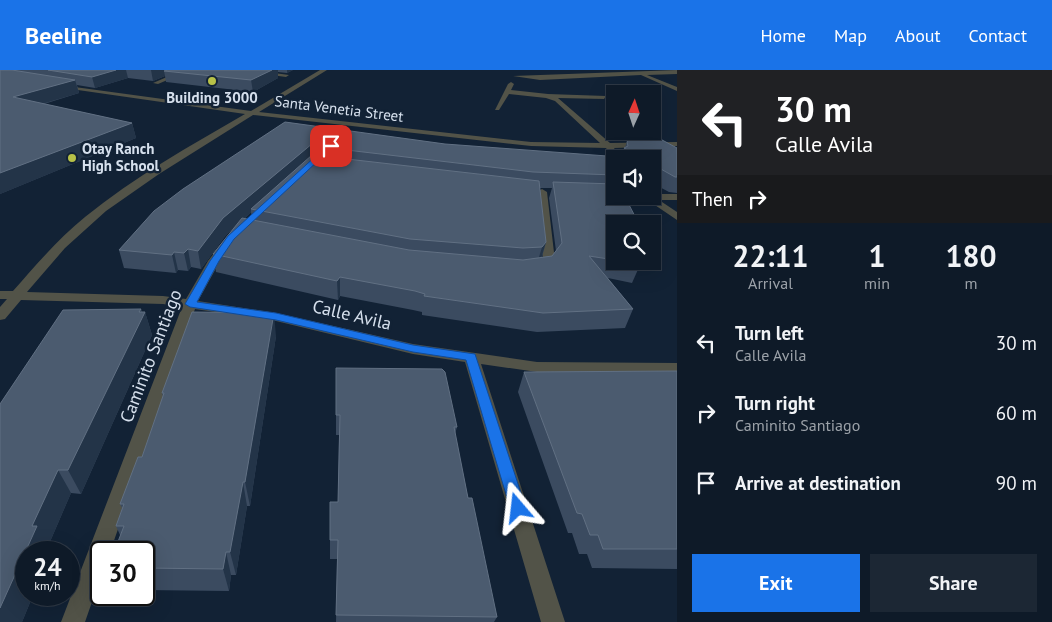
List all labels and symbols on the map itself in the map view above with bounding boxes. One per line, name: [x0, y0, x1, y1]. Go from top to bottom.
marker: Building 3000: [206, 75, 218, 87]
north arrow: [606, 85, 661, 140]
place label: Building 3000: [166, 88, 258, 107]
street label: Santa Venetia Street: [274, 91, 405, 126]
pin: [310, 125, 352, 167]
place label: Otay Ranch High School: [82, 139, 160, 175]
marker: Otay Ranch High School: [66, 152, 78, 164]
street label: Caminito Santiago: [115, 286, 187, 426]
street label: Calle Avila: [310, 294, 394, 335]
position arrow: [491, 481, 543, 533]
speed limit sign: 30: [90, 541, 155, 606]

